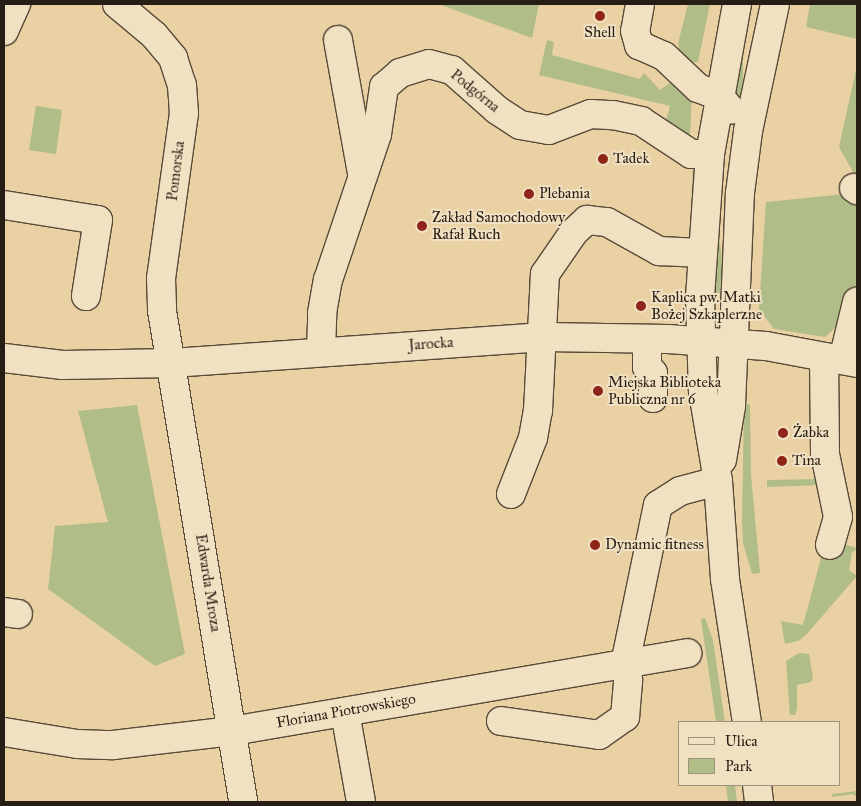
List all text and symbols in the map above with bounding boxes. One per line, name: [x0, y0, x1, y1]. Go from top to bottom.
marker: Shell: [594, 10, 606, 22]
place label: Shell: [584, 24, 616, 42]
street label: Podgórna: [447, 66, 503, 116]
street label: Pomorska: [163, 140, 189, 202]
place label: Tadek: [613, 150, 649, 168]
marker: Tadek: [597, 153, 609, 165]
place label: Plebania: [539, 185, 590, 203]
marker: Plebania: [523, 188, 535, 200]
place label: Zakład Samochodowy Rafał Ruch: [432, 208, 565, 243]
marker: Zakład Samochodowy Rafał Ruch: [416, 220, 428, 232]
place label: Kaplica pw. Matki Bożej Szkaplerzne: [651, 288, 762, 323]
marker: Kaplica pw. Matki Bożej Szkaplerzne: [635, 300, 647, 312]
street label: Jarocka: [408, 333, 454, 355]
place label: Miejska Biblioteka Publiczna nr 6: [608, 373, 721, 408]
marker: Miejska Biblioteka Publiczna nr 6: [592, 385, 604, 397]
place label: Żabka: [793, 424, 829, 442]
marker: Żabka: [777, 427, 789, 439]
place label: Tina: [792, 452, 821, 470]
marker: Tina: [776, 455, 788, 467]
street label: Edwarda Mroza: [191, 533, 225, 633]
place label: Dynamic fitness: [605, 536, 704, 554]
marker: Dynamic fitness: [589, 539, 601, 551]
street label: Floriana Piotrowskiego: [275, 690, 417, 732]
legend: [678, 721, 841, 786]
text: Ulica: [725, 732, 758, 750]
text: Park: [725, 757, 752, 775]

